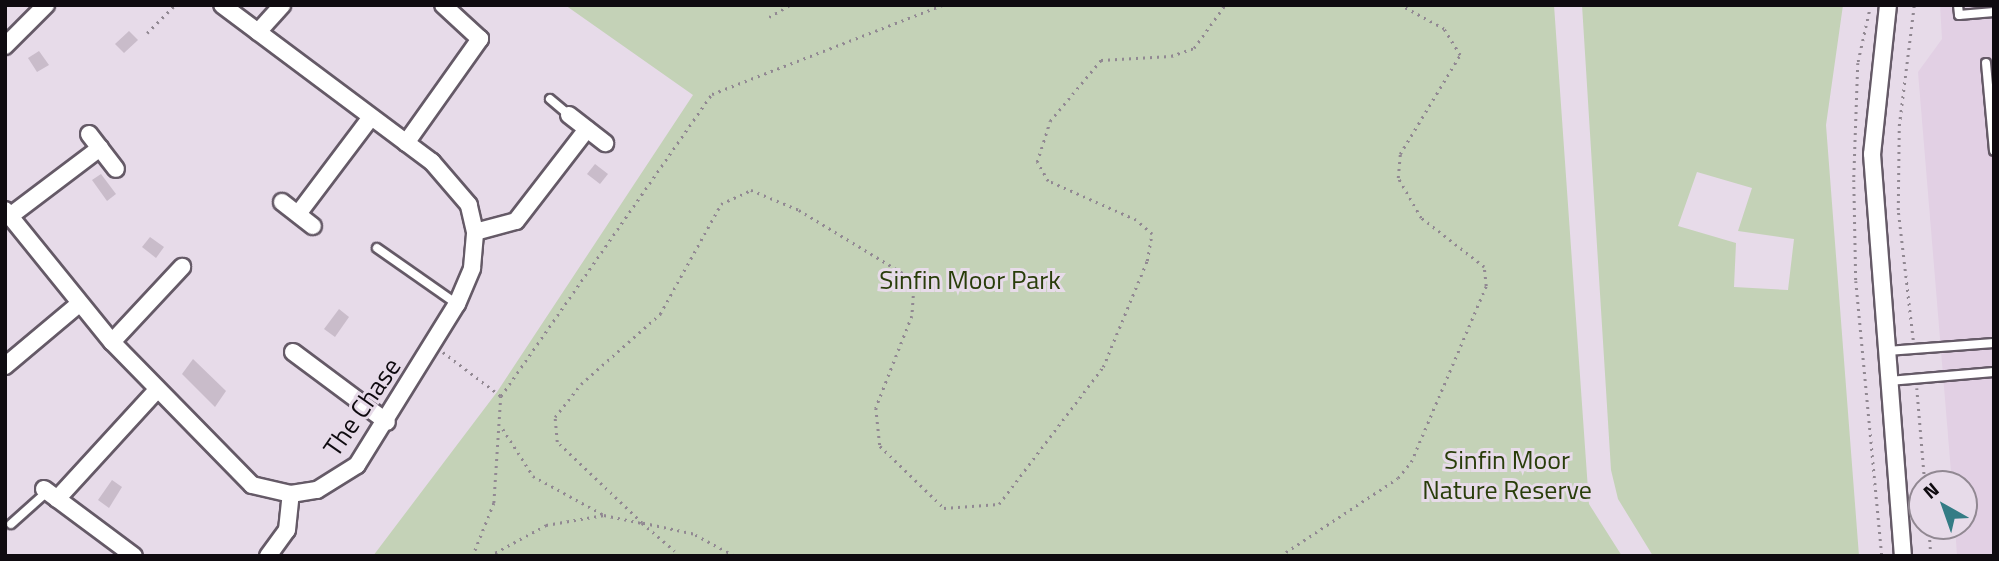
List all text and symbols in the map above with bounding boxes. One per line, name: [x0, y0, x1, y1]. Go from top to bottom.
park label: Sinfin Moor Park: [879, 264, 1061, 296]
street label: The Chase: [317, 352, 407, 462]
park label: Sinfin Moor Nature Reserve: [1422, 444, 1592, 505]
north arrow: [1908, 470, 1978, 540]
text: N: [1916, 475, 1945, 505]

